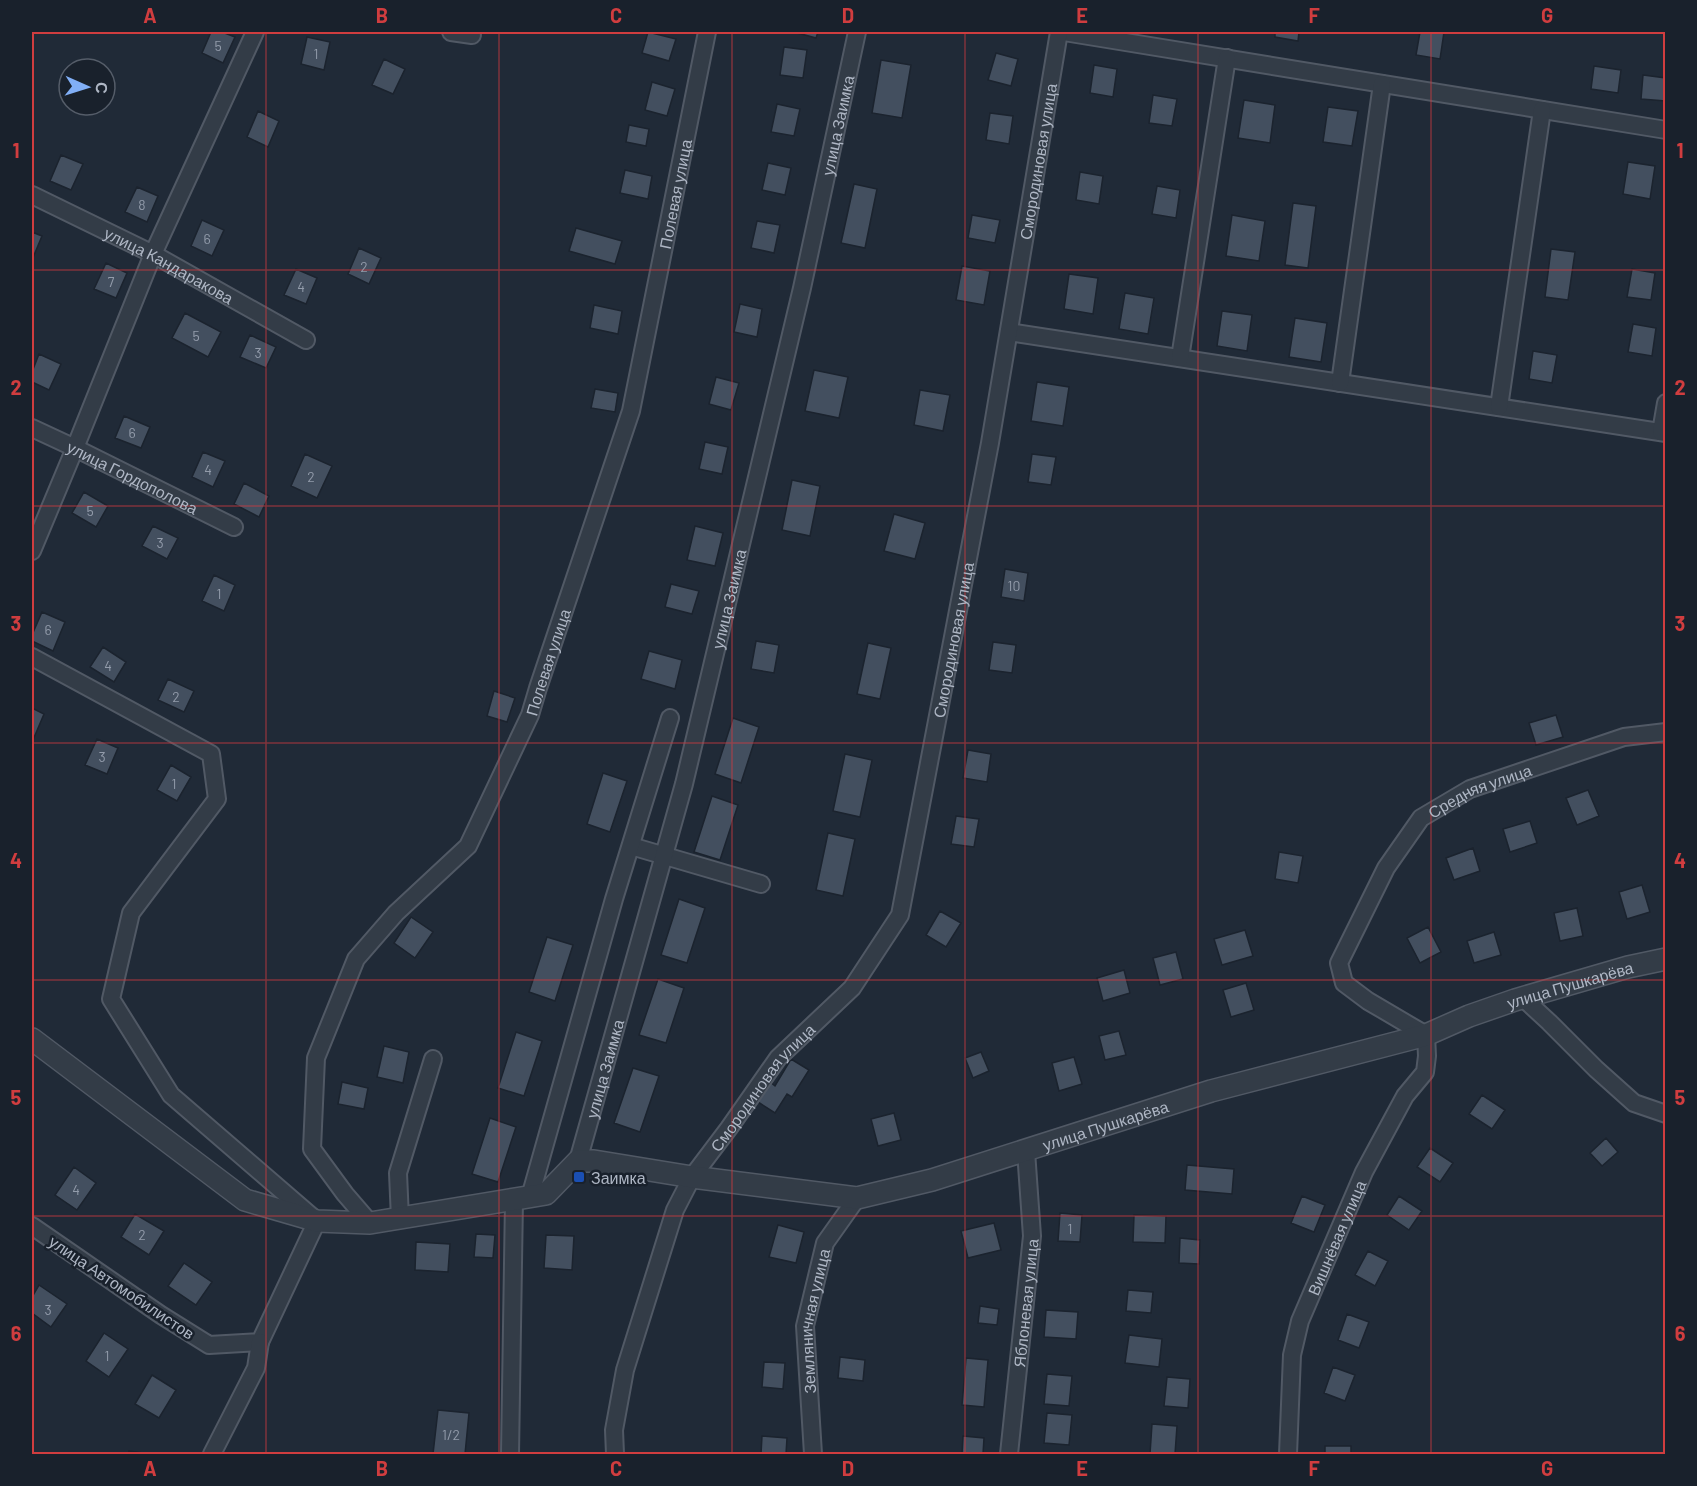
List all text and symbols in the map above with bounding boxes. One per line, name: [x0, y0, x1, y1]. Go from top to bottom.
text: A: [143, 3, 157, 27]
text: B: [376, 3, 388, 27]
text: C: [610, 3, 622, 27]
text: D: [842, 3, 854, 27]
text: E: [1076, 3, 1088, 27]
text: F: [1308, 3, 1320, 27]
text: G: [1541, 3, 1553, 27]
house number: 5: [214, 37, 222, 54]
house number: 1: [314, 45, 318, 62]
north arrow: [57, 57, 117, 117]
street label: улица Заимка: [817, 73, 857, 177]
text: С: [93, 82, 112, 95]
street label: Смородиновая улица: [1015, 82, 1060, 241]
street label: Полевая улица: [654, 137, 695, 250]
text: 1: [12, 138, 20, 162]
text: 1: [1676, 138, 1684, 162]
house number: 8: [138, 196, 146, 213]
street label: улица Кандаракова: [102, 222, 237, 307]
house number: 6: [203, 230, 211, 247]
house number: 2: [360, 258, 368, 275]
house number: 7: [108, 273, 115, 290]
house number: 4: [297, 278, 305, 295]
house number: 5: [192, 327, 200, 344]
house number: 3: [254, 344, 262, 361]
text: 2: [10, 375, 22, 399]
text: 2: [1674, 375, 1686, 399]
house number: 6: [128, 424, 136, 441]
street label: улица Гордополова: [65, 436, 201, 517]
house number: 4: [204, 461, 212, 478]
house number: 2: [307, 468, 315, 485]
house number: 5: [86, 502, 94, 519]
house number: 3: [156, 534, 164, 551]
street label: улица Заимка: [707, 547, 749, 651]
street label: Смородиновая улица: [928, 560, 977, 719]
house number: 10: [1008, 577, 1020, 594]
house number: 1: [217, 585, 221, 602]
street label: Полевая улица: [521, 606, 574, 718]
text: 3: [11, 611, 21, 635]
text: 3: [1675, 611, 1685, 635]
house number: 6: [44, 621, 52, 638]
house number: 4: [104, 657, 112, 674]
house number: 2: [172, 688, 180, 705]
house number: 3: [98, 748, 106, 765]
street label: Средняя улица: [1424, 759, 1534, 821]
house number: 1: [172, 775, 176, 792]
text: 4: [10, 848, 22, 872]
text: 4: [1674, 848, 1686, 872]
street label: улица Пушкарёва: [1504, 957, 1635, 1012]
street label: улица Заимка: [581, 1017, 627, 1120]
street label: Смородиновая улица: [706, 1019, 818, 1155]
text: 5: [11, 1085, 22, 1109]
text: 5: [1675, 1085, 1686, 1109]
street label: улица Пушкарёва: [1040, 1096, 1171, 1154]
place label: Заимка: [591, 1168, 646, 1187]
marker: Заимка: [572, 1170, 586, 1184]
street label: Вишнёвая улица: [1303, 1177, 1369, 1298]
house number: 4: [72, 1181, 80, 1198]
house number: 1: [1068, 1220, 1072, 1237]
house number: 2: [138, 1226, 146, 1243]
street label: улица Автомобилистов: [46, 1231, 198, 1343]
street label: Яблоневая улица: [1009, 1237, 1041, 1368]
street label: Земляничная улица: [795, 1246, 833, 1394]
house number: 3: [44, 1301, 52, 1318]
text: 6: [11, 1321, 22, 1345]
text: 6: [1675, 1321, 1686, 1345]
house number: 1: [105, 1347, 109, 1364]
house number: 1/2: [442, 1426, 460, 1443]
text: A: [143, 1456, 157, 1480]
text: B: [376, 1456, 388, 1480]
text: C: [610, 1456, 622, 1480]
text: D: [842, 1456, 854, 1480]
text: E: [1076, 1456, 1088, 1480]
text: F: [1308, 1456, 1320, 1480]
text: G: [1541, 1456, 1553, 1480]

